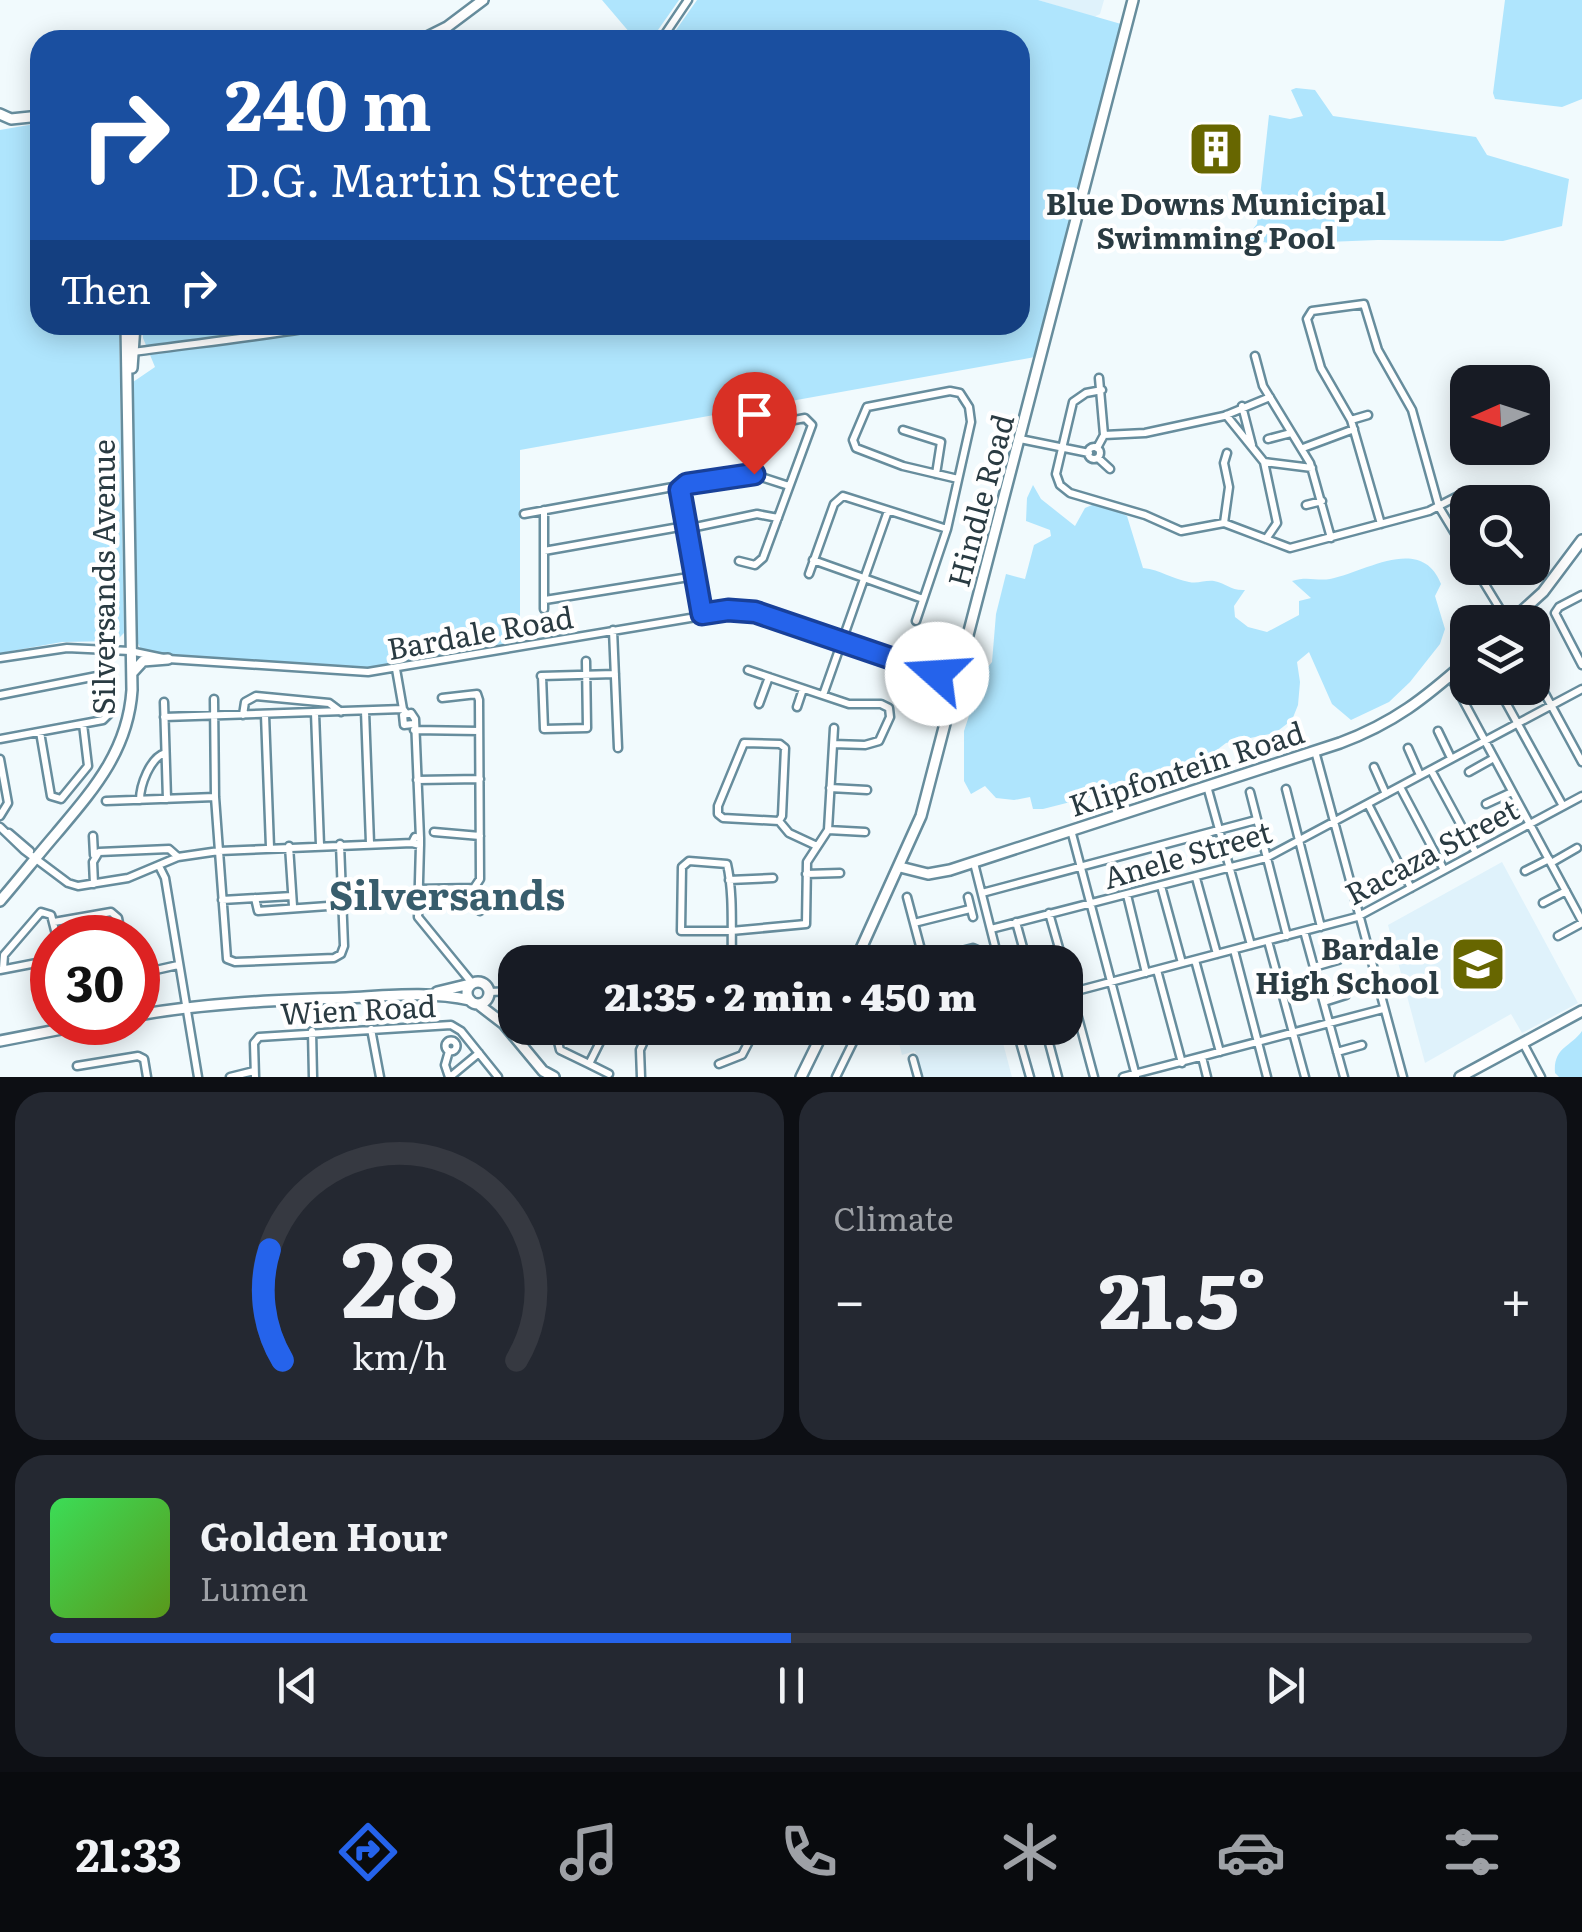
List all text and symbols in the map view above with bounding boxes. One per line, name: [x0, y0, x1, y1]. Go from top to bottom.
text: 240 m: [225, 49, 432, 153]
icon: right: [60, 70, 190, 200]
building icon: Blue Downs Municipal Swimming Pool: [1186, 119, 1246, 179]
text: D.G. Martin Street: [225, 144, 620, 211]
place label: Blue Downs Municipal Swimming Pool: [1046, 180, 1386, 258]
text: Then: [60, 259, 151, 316]
icon: right: [171, 260, 226, 315]
north arrow: [1450, 365, 1550, 465]
map controls: [1450, 365, 1550, 705]
pin: [712, 372, 797, 475]
icon: arrive: [727, 387, 782, 442]
street label: Hindle Road: [935, 409, 1023, 591]
street label: Silversands Avenue: [80, 439, 124, 715]
button: search: [1450, 485, 1550, 585]
street label: Bardale Road: [384, 593, 576, 669]
button: layers: [1450, 605, 1550, 705]
position arrow: [885, 622, 989, 726]
street label: Klipfontein Road: [1063, 708, 1309, 826]
street label: Racaza Street: [1336, 786, 1526, 914]
street label: Anele Street: [1098, 808, 1276, 898]
district label: Silversands: [329, 863, 565, 922]
speed limit sign: 30: [30, 915, 160, 1045]
place label: Bardale High School: [1255, 925, 1439, 1003]
school or university icon: Bardale High School: [1448, 934, 1508, 994]
text: 21:35 · 2 min · 450 m: [605, 966, 976, 1023]
street label: Wien Road: [279, 982, 437, 1034]
text: Climate: [834, 1193, 954, 1241]
text: 28: [341, 1196, 458, 1350]
text: 21.5°: [1099, 1241, 1266, 1352]
text: −: [834, 1256, 866, 1338]
text: +: [1500, 1256, 1532, 1338]
text: km/h: [352, 1328, 447, 1381]
text: Golden Hour: [200, 1506, 448, 1563]
text: Lumen: [200, 1563, 308, 1611]
icon: previous: [270, 1658, 325, 1713]
icon: pause: [764, 1658, 819, 1713]
icon: next: [1258, 1658, 1313, 1713]
icon: directions: [333, 1817, 403, 1887]
icon: music: [554, 1817, 624, 1887]
icon: phone: [774, 1817, 844, 1887]
icon: climate: [995, 1817, 1065, 1887]
icon: car: [1216, 1817, 1286, 1887]
icon: filters: [1437, 1817, 1507, 1887]
text: 21:33: [75, 1819, 182, 1886]

